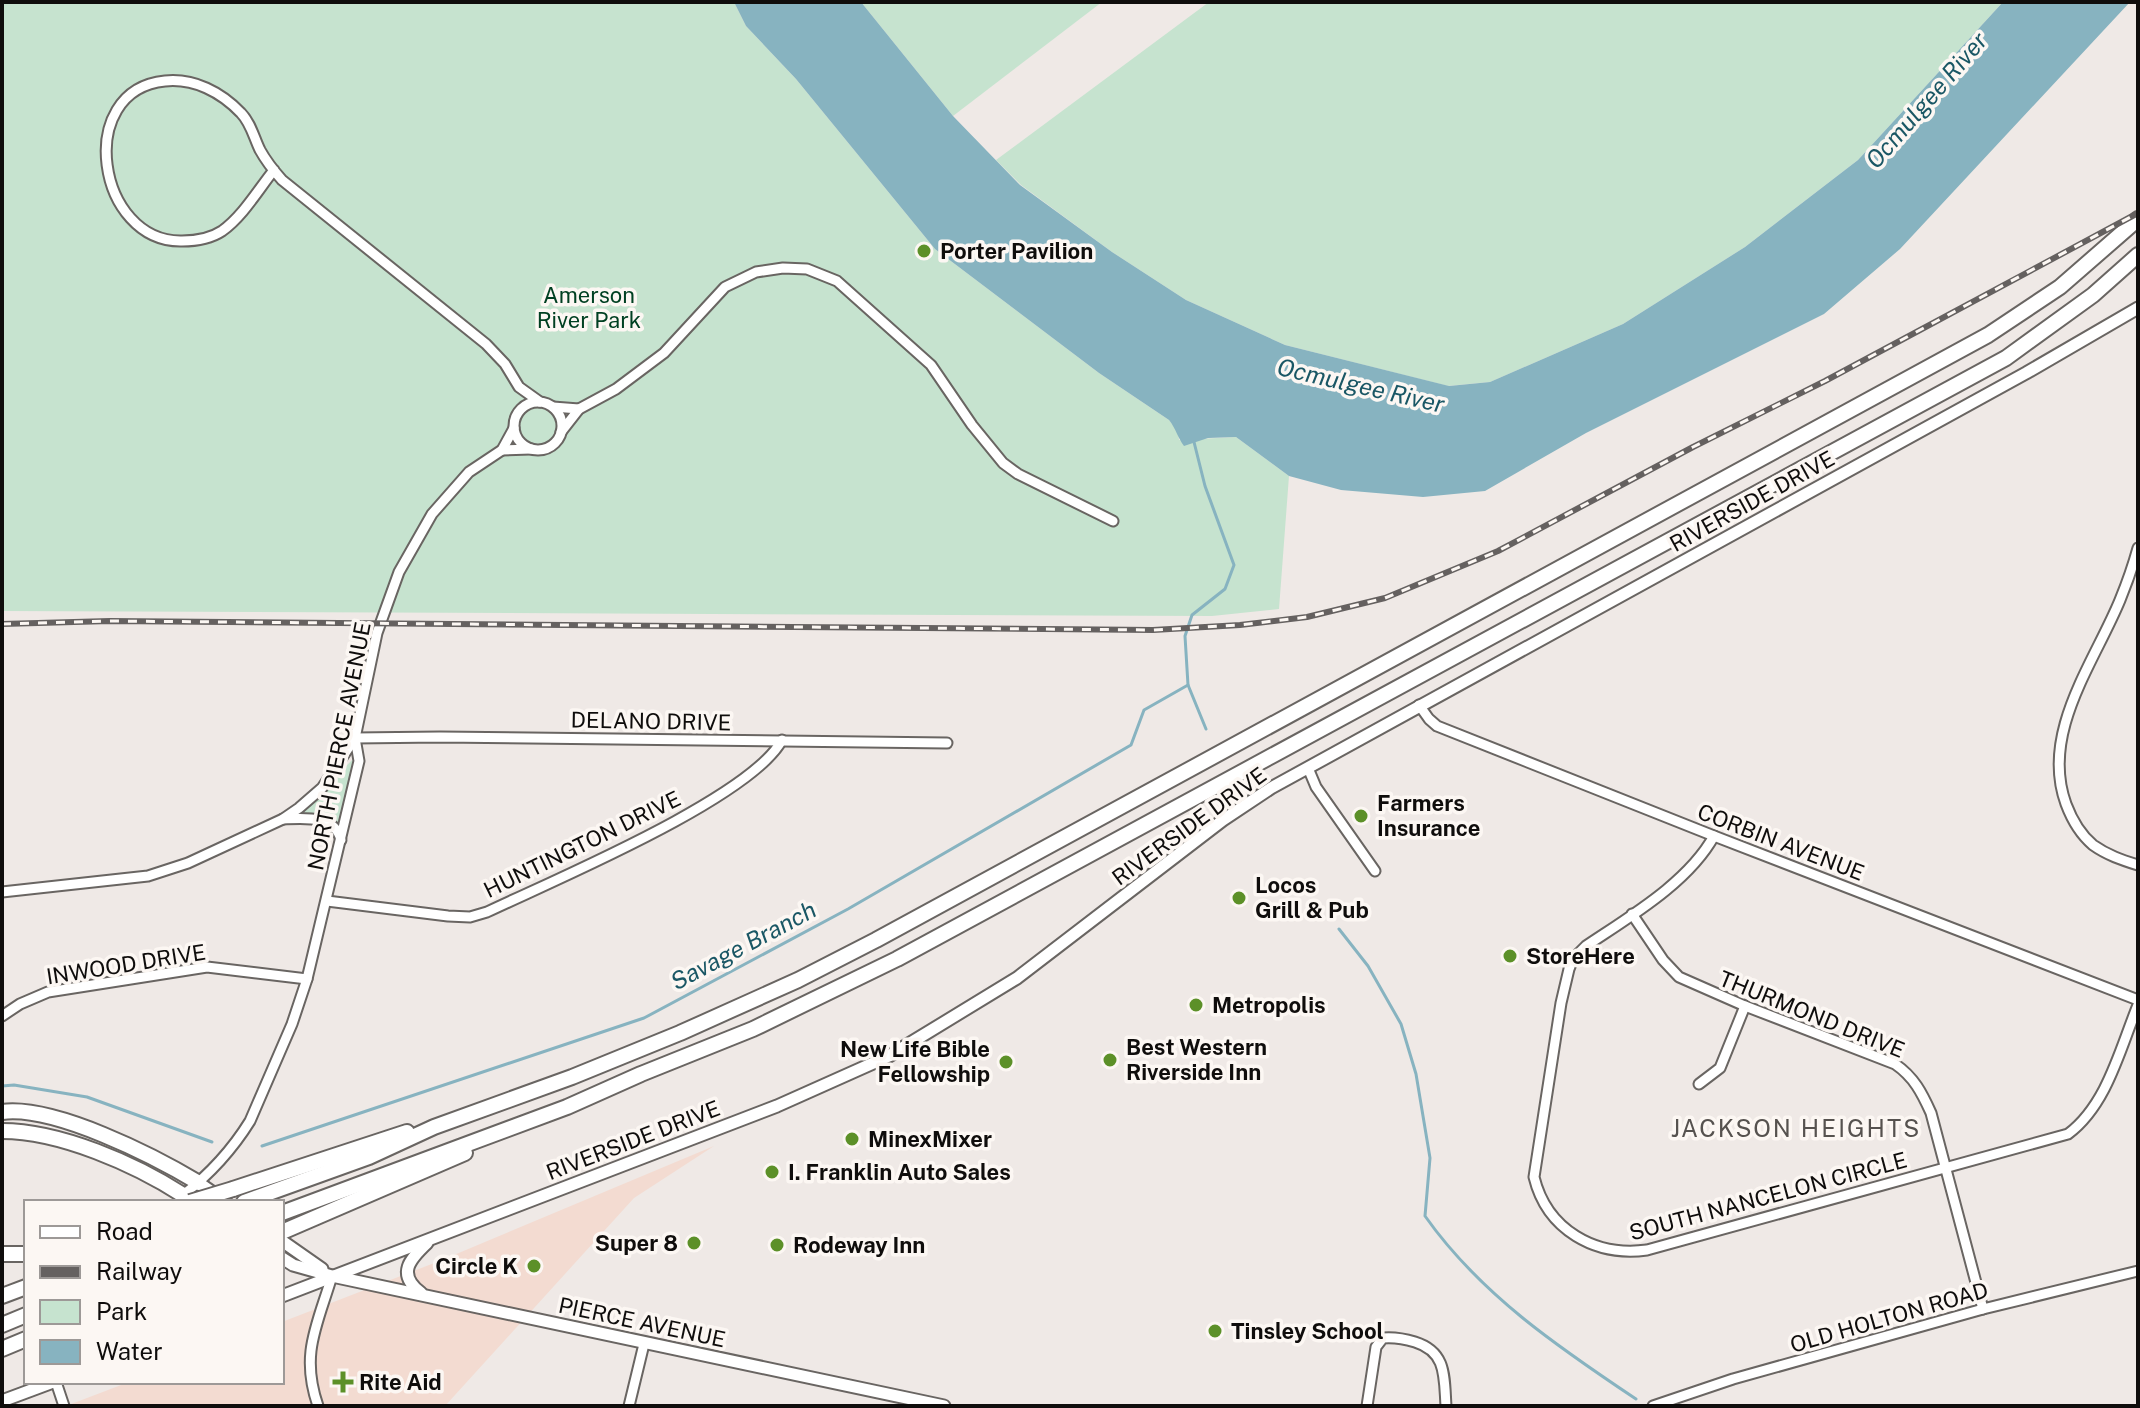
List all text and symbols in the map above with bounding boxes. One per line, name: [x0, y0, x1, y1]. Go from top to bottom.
water label: Ocmulgee River: [1859, 26, 1993, 174]
place label: Porter Pavilion: [940, 238, 1093, 264]
marker: Porter Pavilion: [915, 242, 933, 260]
park label: Amerson River Park: [537, 282, 641, 333]
water label: Ocmulgee River: [1275, 352, 1448, 418]
street label: RIVERSIDE DRIVE: [1665, 445, 1839, 557]
street label: NORTH PIERCE AVENUE: [302, 619, 376, 873]
street label: DELANO DRIVE: [570, 707, 732, 735]
street label: RIVERSIDE DRIVE: [1107, 761, 1271, 891]
street label: HUNTINGTON DRIVE: [479, 785, 685, 903]
place label: Farmers Insurance: [1377, 790, 1480, 841]
street label: CORBIN AVENUE: [1694, 798, 1868, 886]
marker: Farmers Insurance: [1352, 807, 1370, 825]
place label: Locos Grill & Pub: [1255, 872, 1369, 923]
marker: Locos Grill & Pub: [1230, 889, 1248, 907]
water label: Savage Branch: [665, 895, 821, 995]
street label: INWOOD DRIVE: [44, 939, 208, 989]
place label: StoreHere: [1526, 943, 1635, 969]
marker: StoreHere: [1501, 947, 1519, 965]
street label: THURMOND DRIVE: [1715, 965, 1909, 1063]
place label: Metropolis: [1212, 992, 1326, 1018]
marker: Metropolis: [1187, 996, 1205, 1014]
place label: Best Western Riverside Inn: [1126, 1034, 1267, 1085]
place label: New Life Bible Fellowship: [840, 1036, 990, 1087]
marker: Best Western Riverside Inn: [1101, 1051, 1119, 1069]
marker: New Life Bible Fellowship: [997, 1053, 1015, 1071]
street label: RIVERSIDE DRIVE: [542, 1095, 724, 1185]
district label: JACKSON HEIGHTS: [1671, 1114, 1921, 1142]
place label: MinexMixer: [868, 1126, 992, 1152]
marker: MinexMixer: [843, 1130, 861, 1148]
street label: SOUTH NANCELON CIRCLE: [1626, 1146, 1910, 1246]
place label: I. Franklin Auto Sales: [788, 1159, 1011, 1185]
marker: I. Franklin Auto Sales: [763, 1163, 781, 1181]
legend: [24, 1200, 284, 1384]
text: Road: [96, 1217, 153, 1245]
place label: Super 8: [595, 1230, 678, 1256]
place label: Rodeway Inn: [793, 1232, 925, 1258]
marker: Super 8: [685, 1234, 703, 1252]
marker: Rodeway Inn: [768, 1236, 786, 1254]
place label: Circle K: [435, 1253, 518, 1279]
text: Railway: [96, 1257, 182, 1285]
marker: Circle K: [525, 1257, 543, 1275]
street label: OLD HOLTON ROAD: [1787, 1276, 1991, 1358]
street label: PIERCE AVENUE: [556, 1292, 728, 1352]
text: Park: [96, 1297, 147, 1325]
place label: Tinsley School: [1231, 1318, 1384, 1344]
marker: Tinsley School: [1206, 1322, 1224, 1340]
text: Water: [96, 1337, 163, 1365]
place label: Rite Aid: [359, 1369, 442, 1395]
marker: Rite Aid: [334, 1373, 352, 1391]

